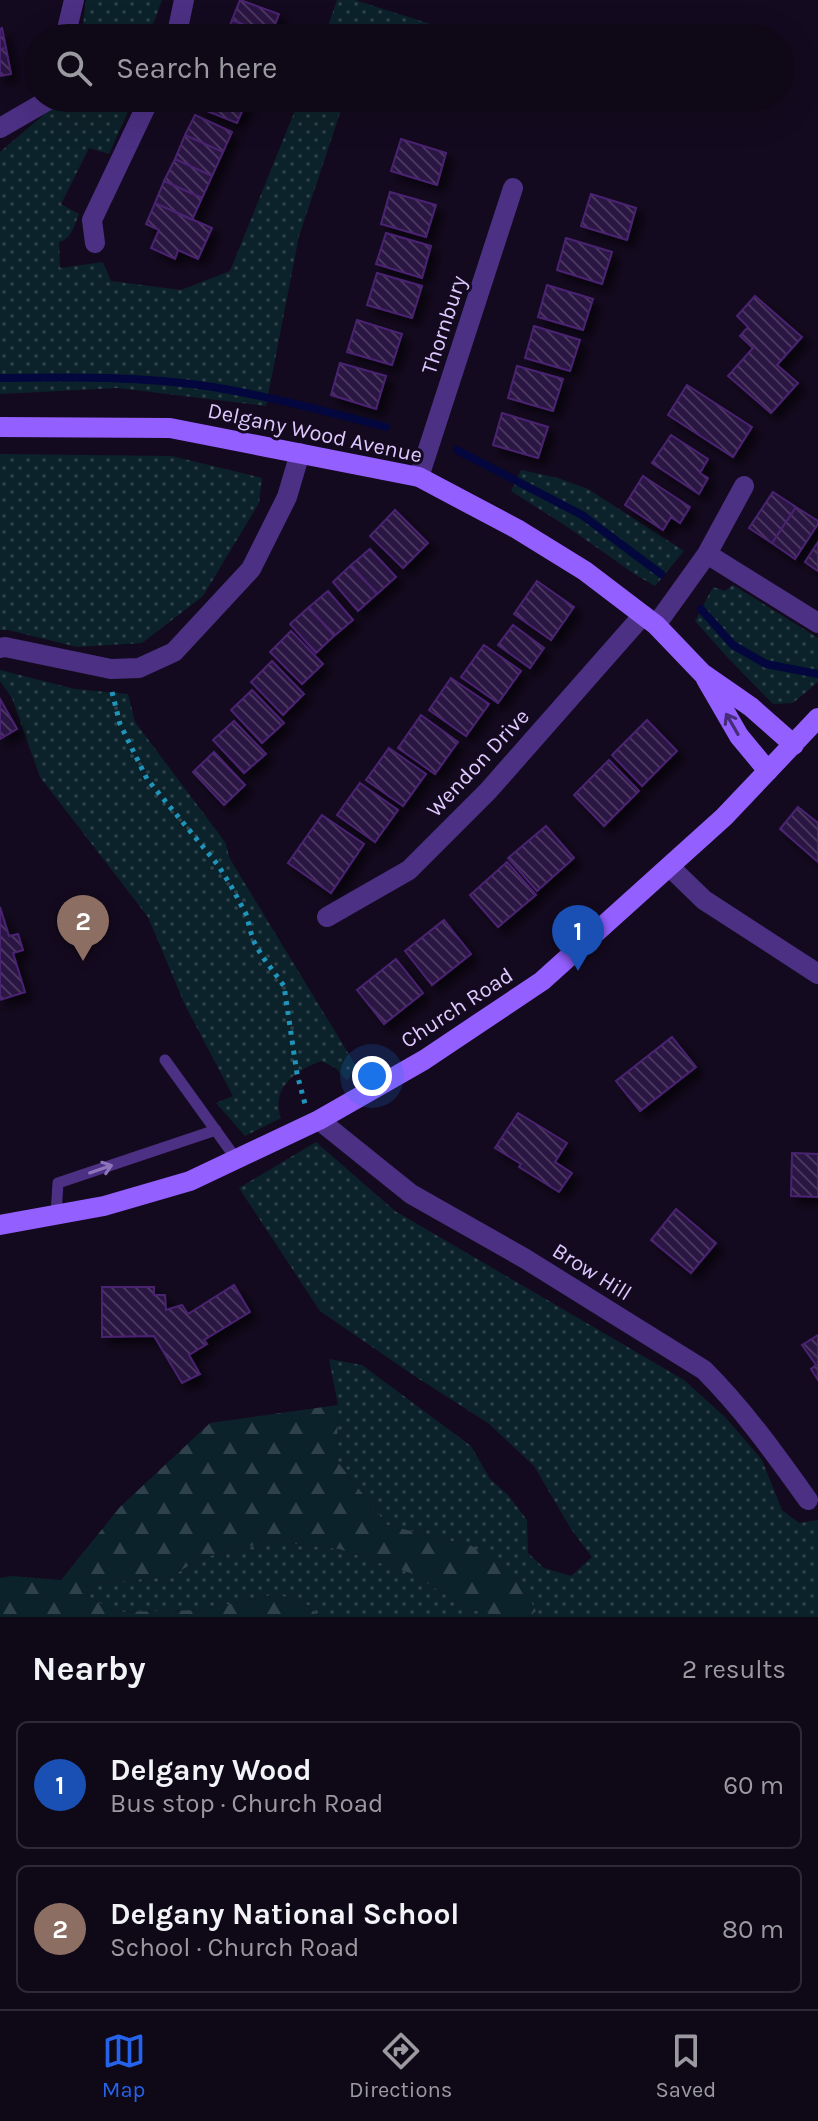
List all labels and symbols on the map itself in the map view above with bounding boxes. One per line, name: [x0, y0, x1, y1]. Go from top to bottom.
street label: Thornbury: [416, 272, 472, 378]
street label: Delgany Wood Avenue: [205, 398, 425, 468]
street label: Wendon Drive: [421, 703, 535, 823]
one-way arrow: [724, 713, 740, 736]
pin: 2: [57, 895, 109, 961]
pin: 1: [552, 905, 604, 971]
street label: Church Road: [396, 962, 518, 1054]
your location: [352, 1056, 392, 1096]
one-way arrow: [89, 1160, 114, 1175]
street label: Brow Hill: [548, 1238, 636, 1306]

